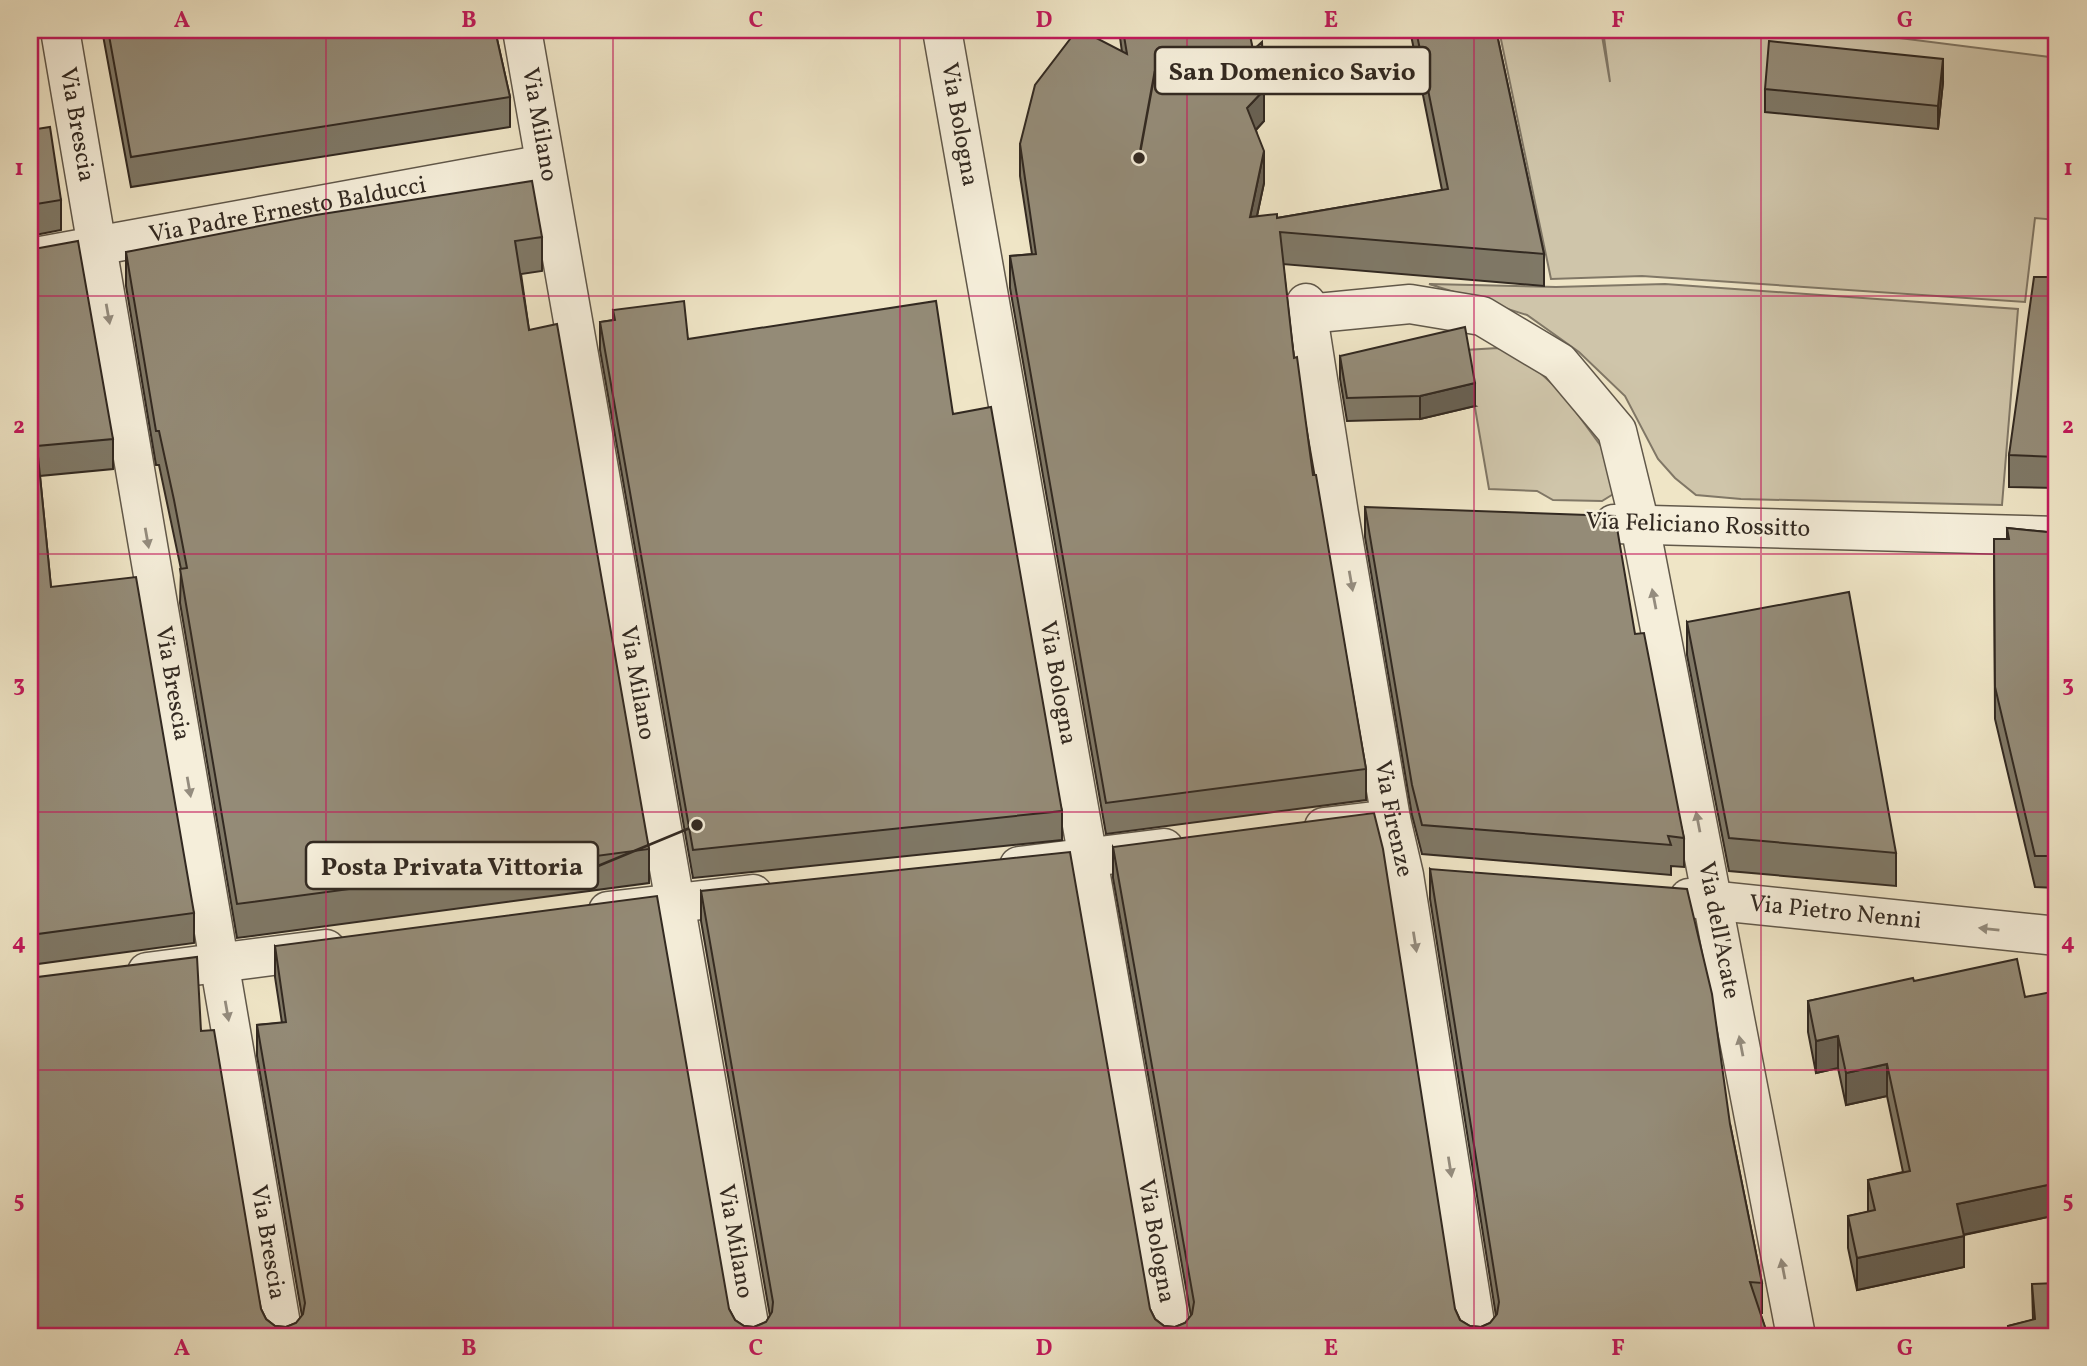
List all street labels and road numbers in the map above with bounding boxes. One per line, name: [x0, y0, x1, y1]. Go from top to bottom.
street label: Via Bologna: [931, 60, 986, 189]
street label: Via Brescia: [50, 65, 103, 185]
street label: Via Milano: [512, 65, 565, 184]
street label: Via Padre Ernesto Balducci: [146, 169, 429, 253]
street label: Via Feliciano Rossitto: [1585, 505, 1811, 547]
street label: Via Bologna: [1029, 618, 1085, 748]
street label: Via Milano: [610, 623, 663, 743]
street label: Via Brescia: [145, 624, 198, 744]
street label: Via Firenze: [1364, 758, 1421, 881]
street label: Via dell'Acate: [1688, 859, 1748, 1002]
street label: Via Pietro Nenni: [1747, 887, 1923, 939]
street label: Via Bologna: [1128, 1177, 1183, 1306]
street label: Via Brescia: [241, 1182, 294, 1302]
street label: Via Milano: [708, 1182, 761, 1301]

